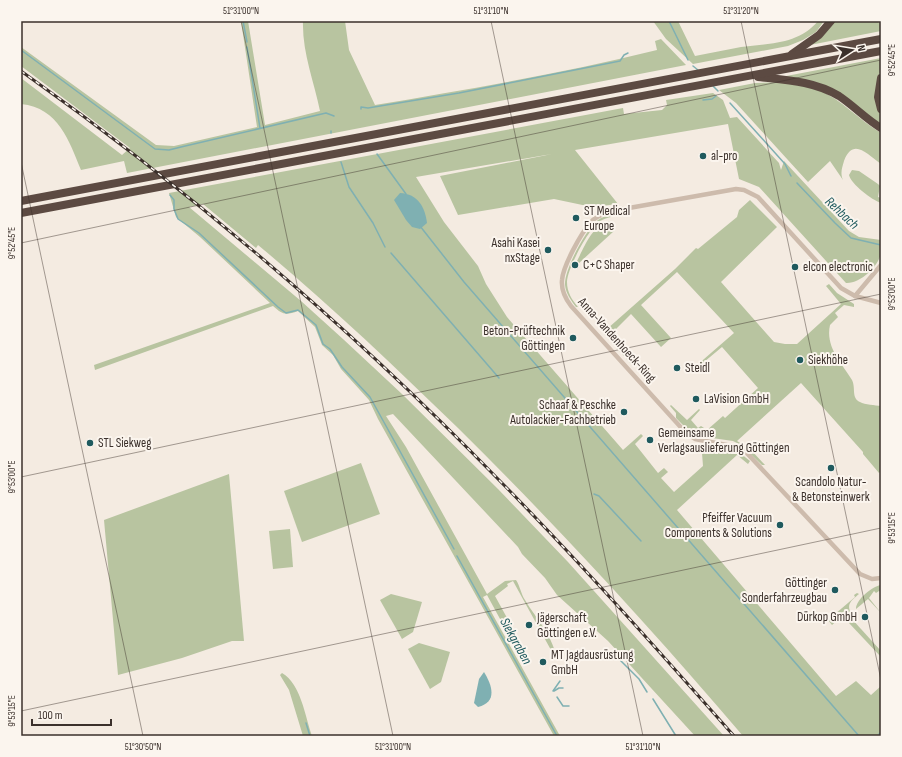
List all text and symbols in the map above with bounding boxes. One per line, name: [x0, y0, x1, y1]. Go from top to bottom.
text: 51°31'00"N: [223, 5, 259, 17]
text: 51°31'10"N: [473, 5, 509, 17]
text: 51°31'20"N: [723, 5, 759, 17]
north arrow: [832, 30, 872, 70]
text: N: [854, 44, 868, 52]
text: 9°52'45"E: [886, 44, 898, 76]
place label: al-pro: [711, 148, 738, 164]
marker: al-pro: [698, 151, 708, 161]
water label: Rehbach: [822, 193, 863, 233]
place label: ST Medical Europe: [584, 203, 630, 234]
marker: ST Medical Europe: [571, 213, 581, 223]
text: 9°52'45"E: [6, 227, 18, 259]
place label: Asahi Kasei nxStage: [491, 235, 540, 266]
marker: Asahi Kasei nxStage: [543, 245, 553, 255]
place label: C+C Shaper: [583, 257, 635, 273]
place label: elcon electronic: [803, 259, 873, 275]
marker: C+C Shaper: [570, 260, 580, 270]
marker: elcon electronic: [790, 262, 800, 272]
text: 9°53'00"E: [886, 277, 898, 311]
street label: Anna-Vandenhoeck-Ring: [574, 293, 659, 386]
place label: Beton-Prüftechnik Göttingen: [483, 323, 565, 354]
marker: Beton-Prüftechnik Göttingen: [568, 333, 578, 343]
place label: Siekhöhe: [808, 352, 848, 368]
marker: Siekhöhe: [795, 355, 805, 365]
place label: Steidl: [685, 360, 710, 376]
marker: Steidl: [672, 363, 682, 373]
place label: LaVision GmbH: [704, 391, 769, 407]
marker: LaVision GmbH: [691, 394, 701, 404]
place label: Schaaf & Peschke Autolackier-Fachbetrieb: [509, 397, 616, 428]
marker: Schaaf & Peschke Autolackier-Fachbetrieb: [619, 407, 629, 417]
place label: Gemeinsame Verlagsauslieferung Göttingen: [658, 425, 789, 456]
place label: STL Siekweg: [98, 435, 151, 451]
marker: Gemeinsame Verlagsauslieferung Göttingen: [645, 435, 655, 445]
marker: STL Siekweg: [85, 438, 95, 448]
text: 9°53'00"E: [6, 460, 18, 494]
marker: Scandolo Natur- & Betonsteinwerk: [826, 463, 836, 473]
place label: Scandolo Natur- & Betonsteinwerk: [792, 474, 870, 505]
place label: Pfeiffer Vacuum Components & Solutions: [665, 510, 772, 541]
text: 9°53'15"E: [886, 512, 898, 544]
marker: Pfeiffer Vacuum Components & Solutions: [775, 520, 785, 530]
place label: Göttinger Sonderfahrzeugbau: [742, 575, 827, 606]
marker: Göttinger Sonderfahrzeugbau: [830, 585, 840, 595]
place label: Dürkop GmbH: [797, 609, 857, 625]
place label: Jägerschaft Göttingen e.V.: [536, 610, 597, 641]
marker: Dürkop GmbH: [860, 612, 870, 622]
water label: Siekgraben: [496, 615, 536, 668]
marker: Jägerschaft Göttingen e.V.: [524, 620, 534, 630]
place label: MT Jagdausrüstung GmbH: [551, 647, 633, 678]
marker: MT Jagdausrüstung GmbH: [538, 657, 548, 667]
text: 9°53'15"E: [6, 695, 18, 727]
scale bar: [32, 701, 111, 727]
text: 100 m: [38, 708, 63, 723]
text: 51°30'50"N: [125, 741, 161, 753]
text: 51°31'00"N: [375, 741, 411, 753]
text: 51°31'10"N: [625, 741, 661, 753]

